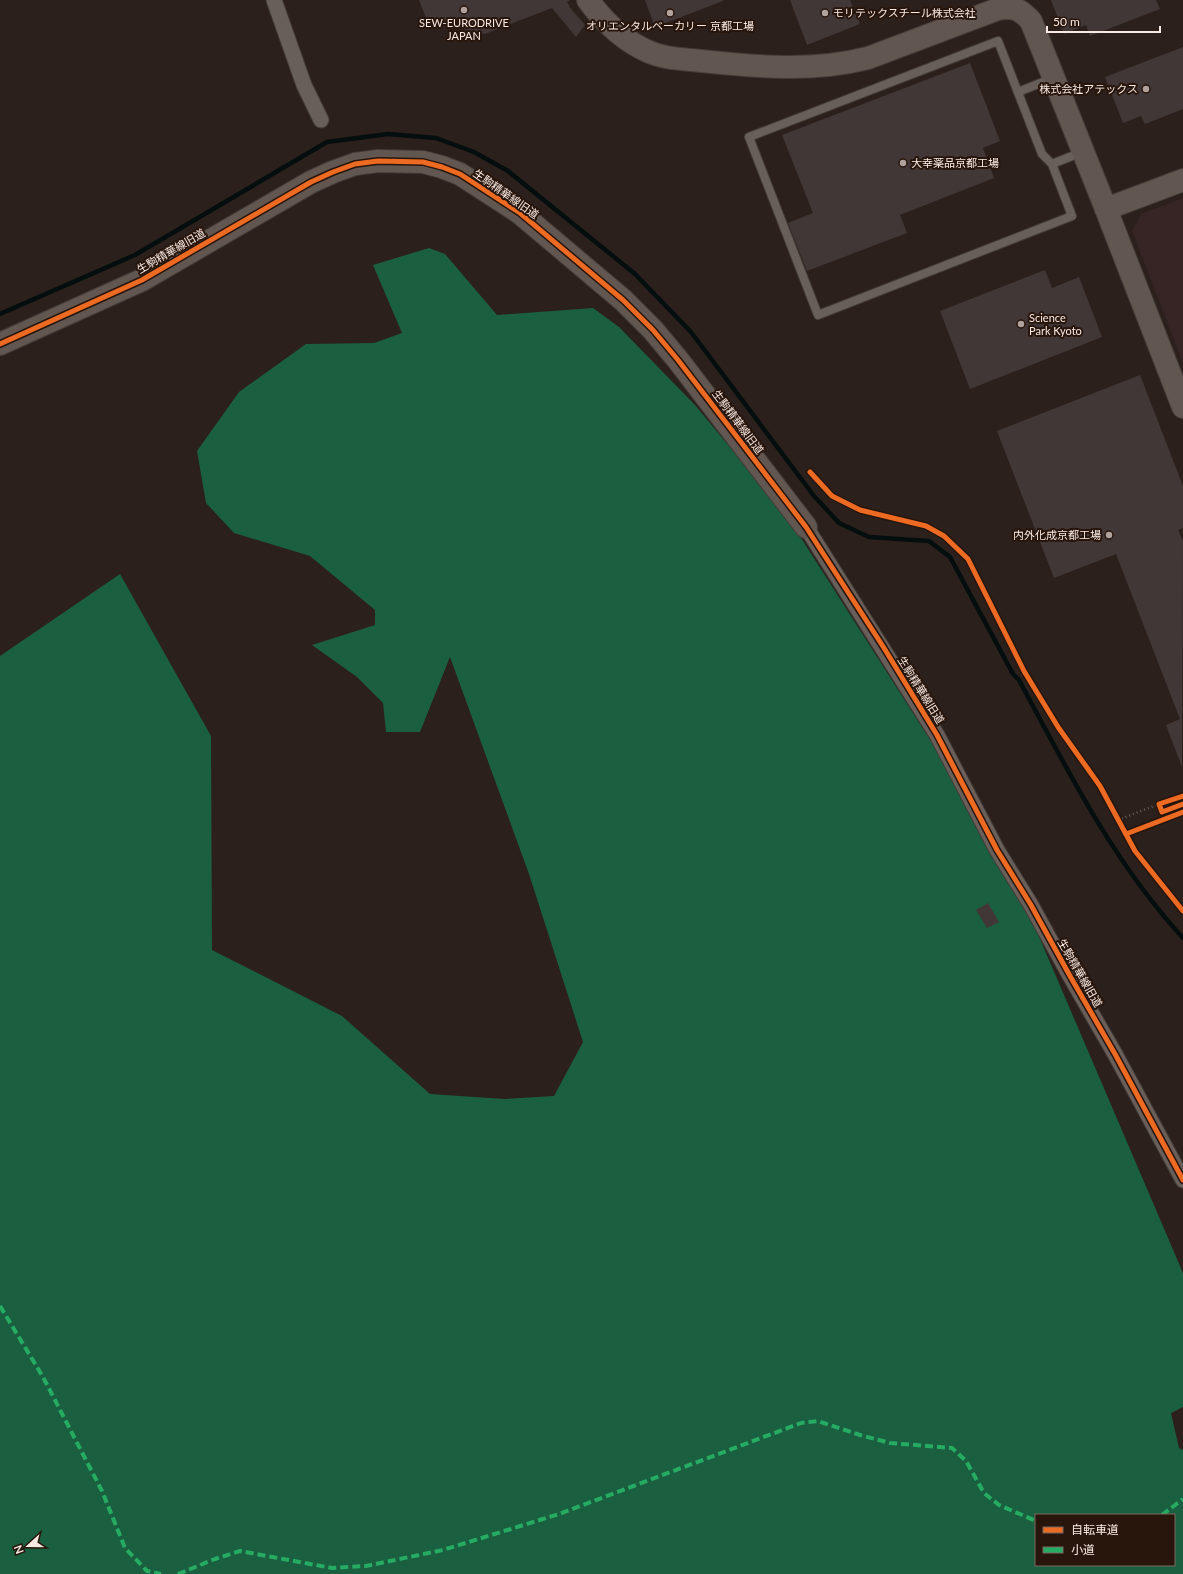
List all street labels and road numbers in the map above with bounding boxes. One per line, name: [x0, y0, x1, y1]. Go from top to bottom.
street label: 生駒精華線旧道: [471, 166, 542, 221]
street label: 生駒精華線旧道: [134, 226, 207, 275]
street label: 生駒精華線旧道: [710, 387, 767, 456]
street label: 生駒精華線旧道: [896, 654, 947, 726]
street label: 生駒精華線旧道: [1056, 936, 1105, 1009]

